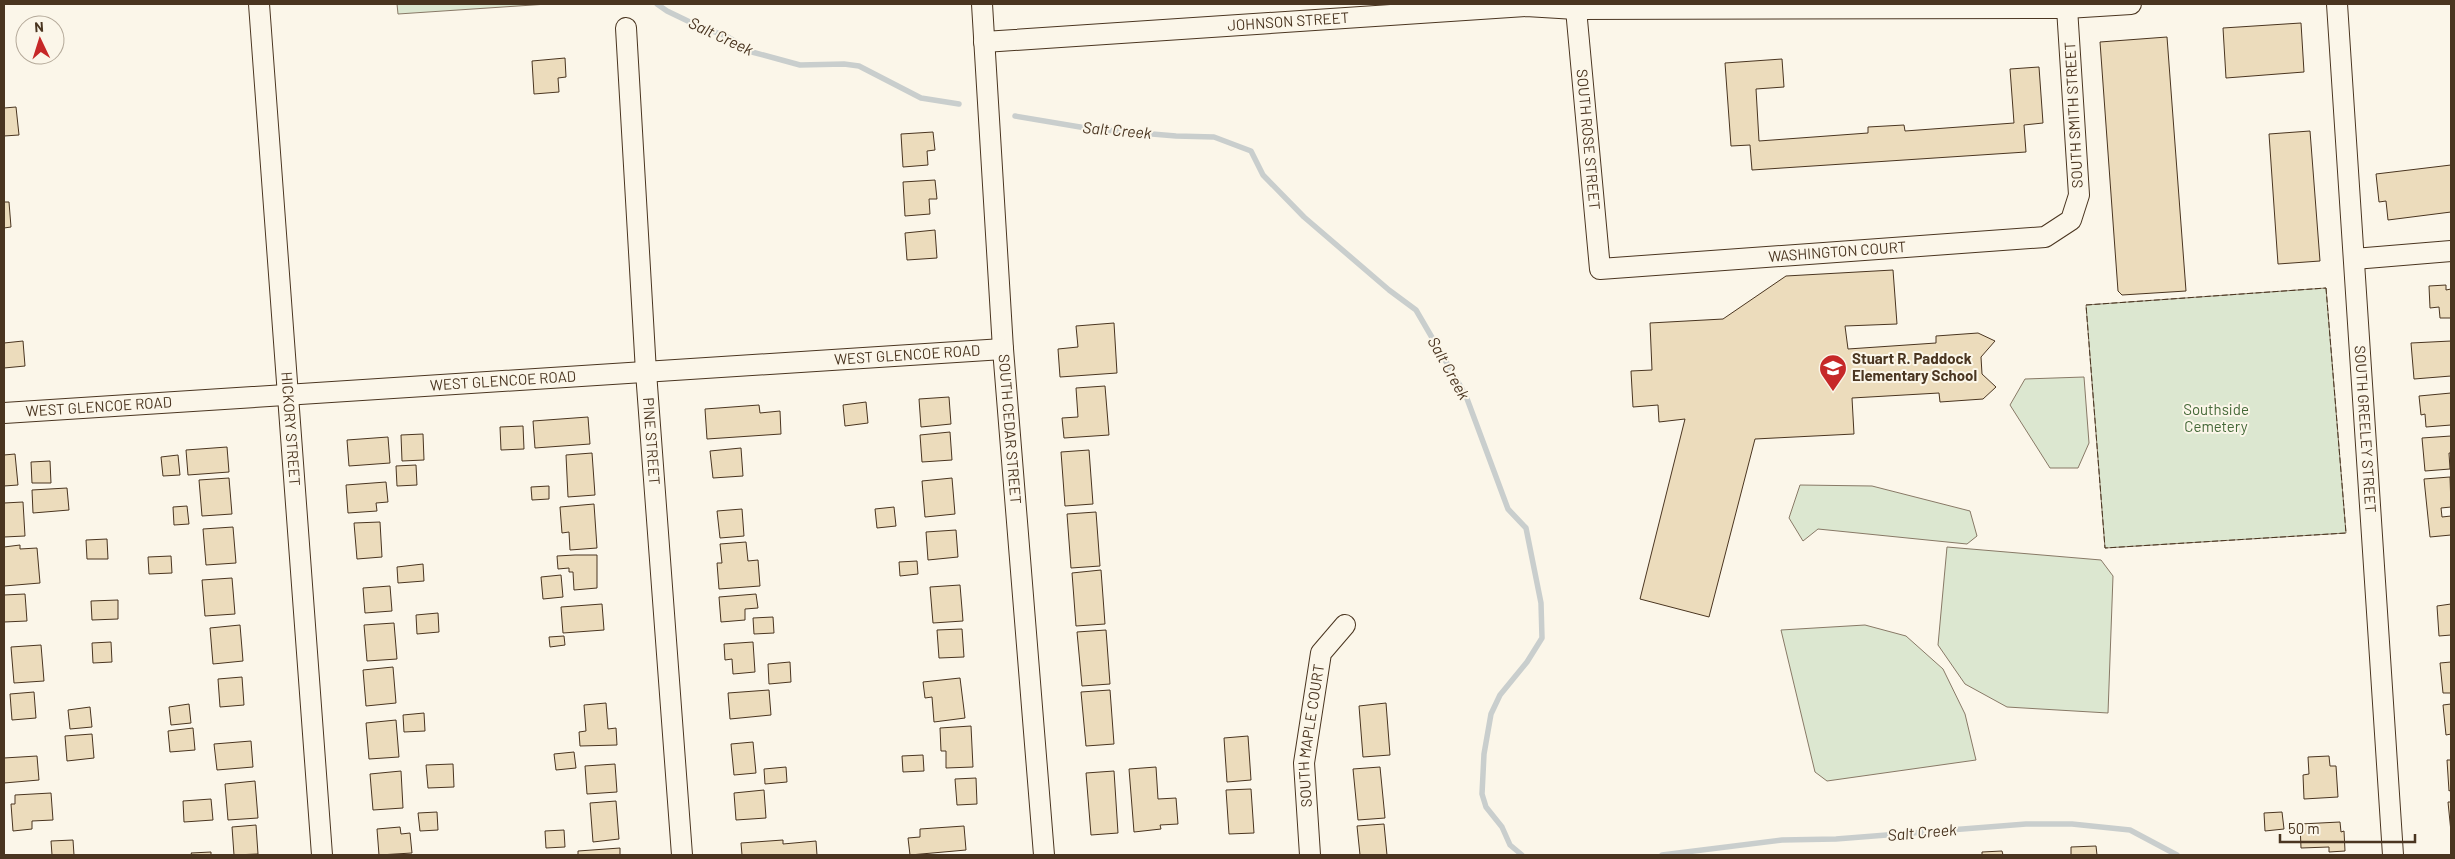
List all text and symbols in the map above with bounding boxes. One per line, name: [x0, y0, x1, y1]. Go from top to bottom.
street label: JOHNSON STREET: [1227, 8, 1350, 34]
water label: Salt Creek: [686, 12, 757, 59]
north arrow: [15, 15, 65, 65]
text: N: [34, 18, 44, 35]
street label: SOUTH SMITH STREET: [2060, 41, 2086, 189]
street label: SOUTH ROSE STREET: [1574, 68, 1605, 211]
water label: Salt Creek: [1082, 117, 1153, 142]
street label: WASHINGTON COURT: [1768, 237, 1907, 265]
water label: Salt Creek: [1424, 333, 1475, 403]
street label: WEST GLENCOE ROAD: [833, 340, 981, 368]
street label: SOUTH GREELEY STREET: [2351, 345, 2380, 513]
place label: Stuart R. Paddock Elementary School: [1852, 349, 1977, 384]
street label: SOUTH CEDAR STREET: [995, 353, 1026, 505]
school or university icon: Stuart R. Paddock Elementary School: [1818, 353, 1848, 392]
street label: WEST GLENCOE ROAD: [429, 366, 577, 394]
street label: HICKORY STREET: [278, 371, 305, 487]
street label: WEST GLENCOE ROAD: [25, 392, 172, 420]
street label: PINE STREET: [640, 397, 664, 486]
park label: Southside Cemetery: [2183, 400, 2249, 435]
street label: SOUTH MAPLE COURT: [1294, 663, 1327, 808]
scale bar: [2280, 812, 2415, 844]
water label: Salt Creek: [1887, 819, 1957, 844]
text: 50 m: [2288, 819, 2320, 837]

